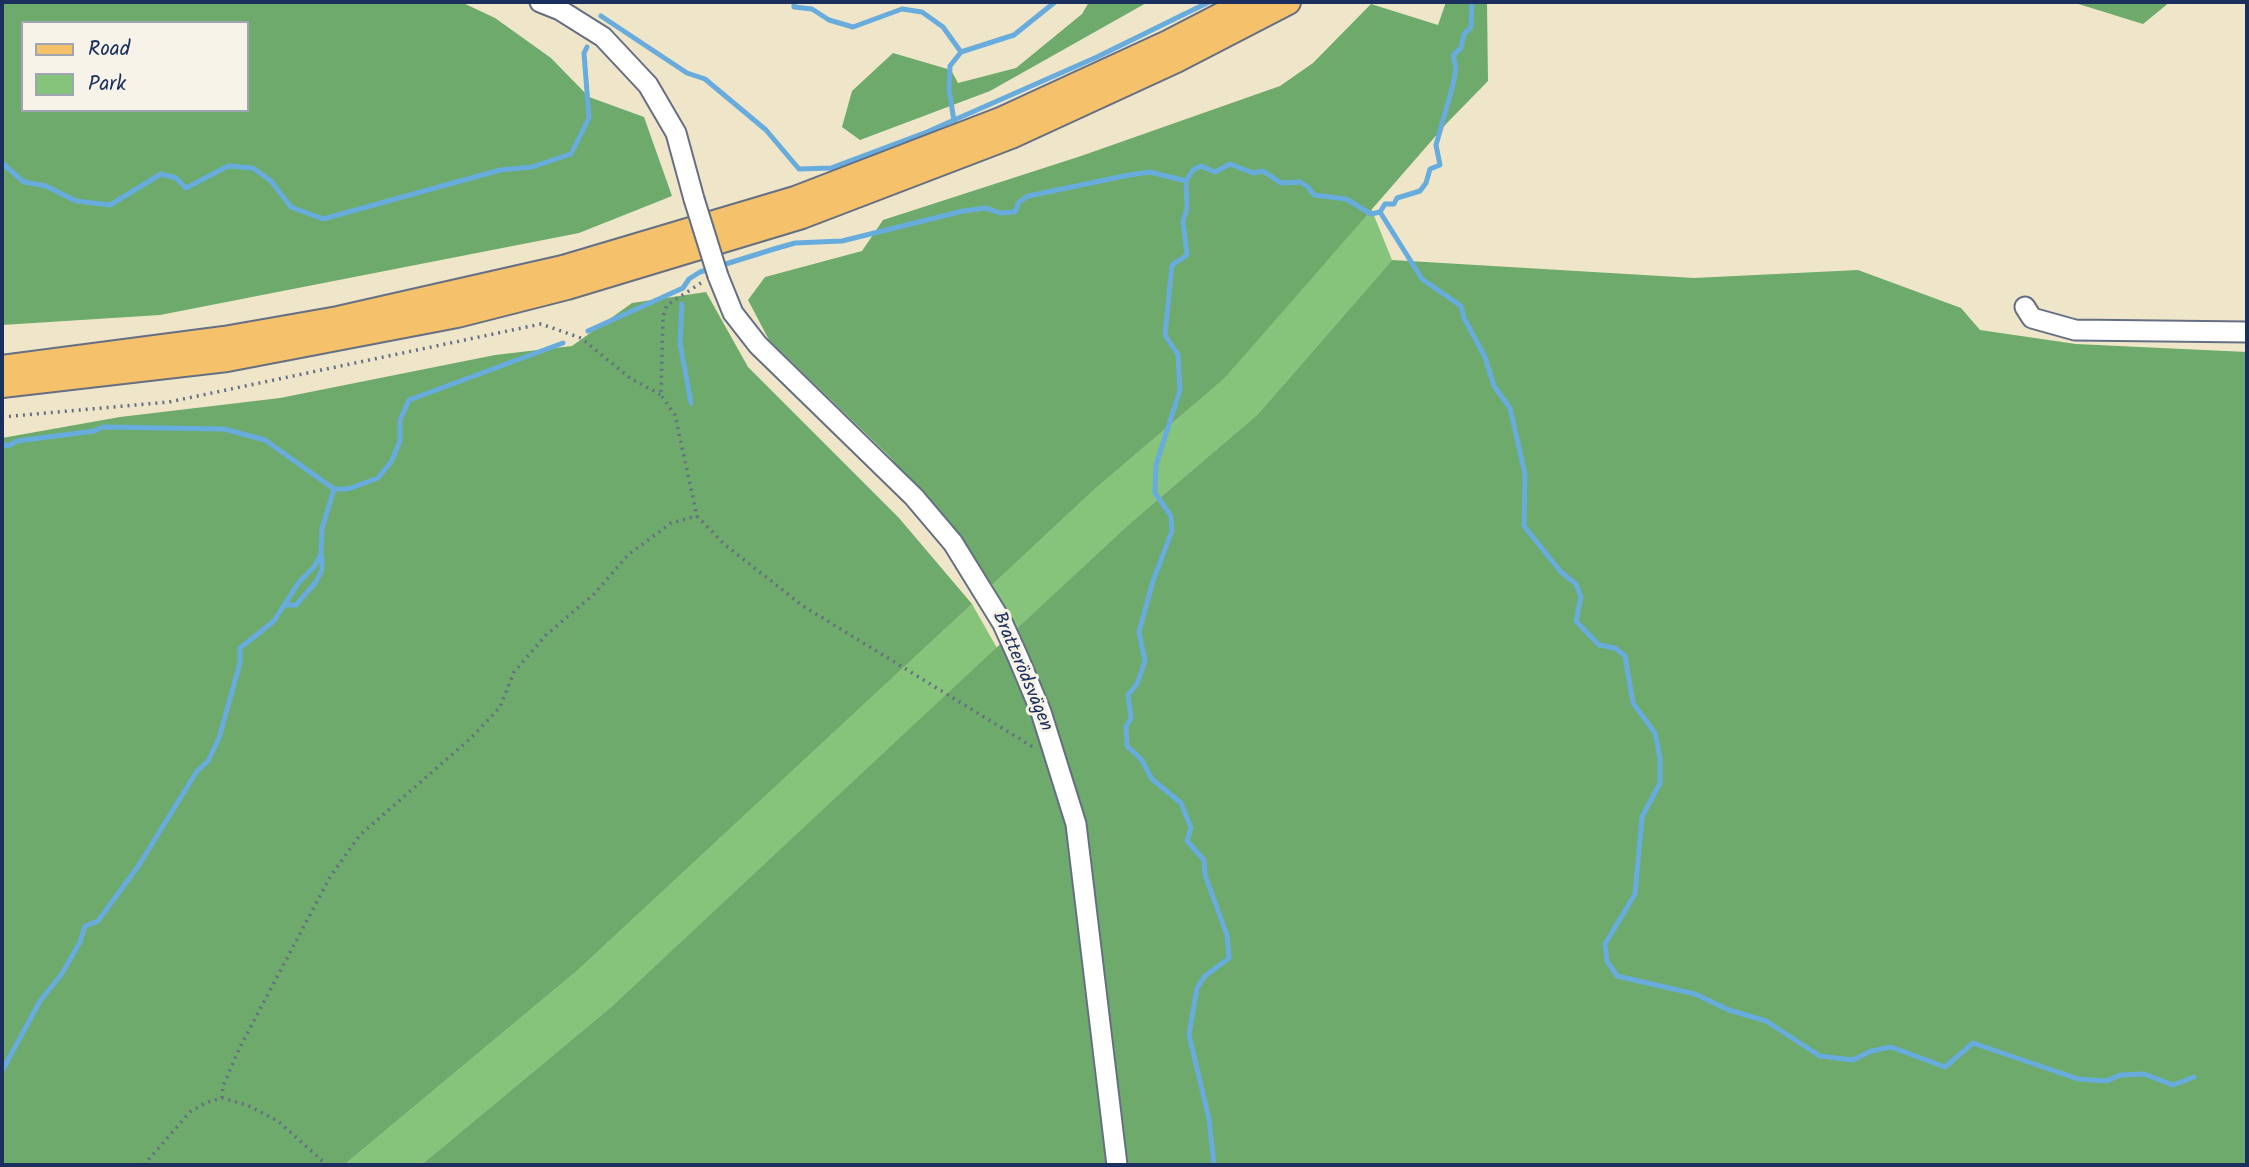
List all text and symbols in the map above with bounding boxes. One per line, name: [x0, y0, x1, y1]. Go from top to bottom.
legend: [21, 21, 248, 112]
text: Road: [88, 33, 130, 66]
text: Park: [88, 68, 126, 101]
street label: Bratterödsvägen: [986, 609, 1056, 735]

